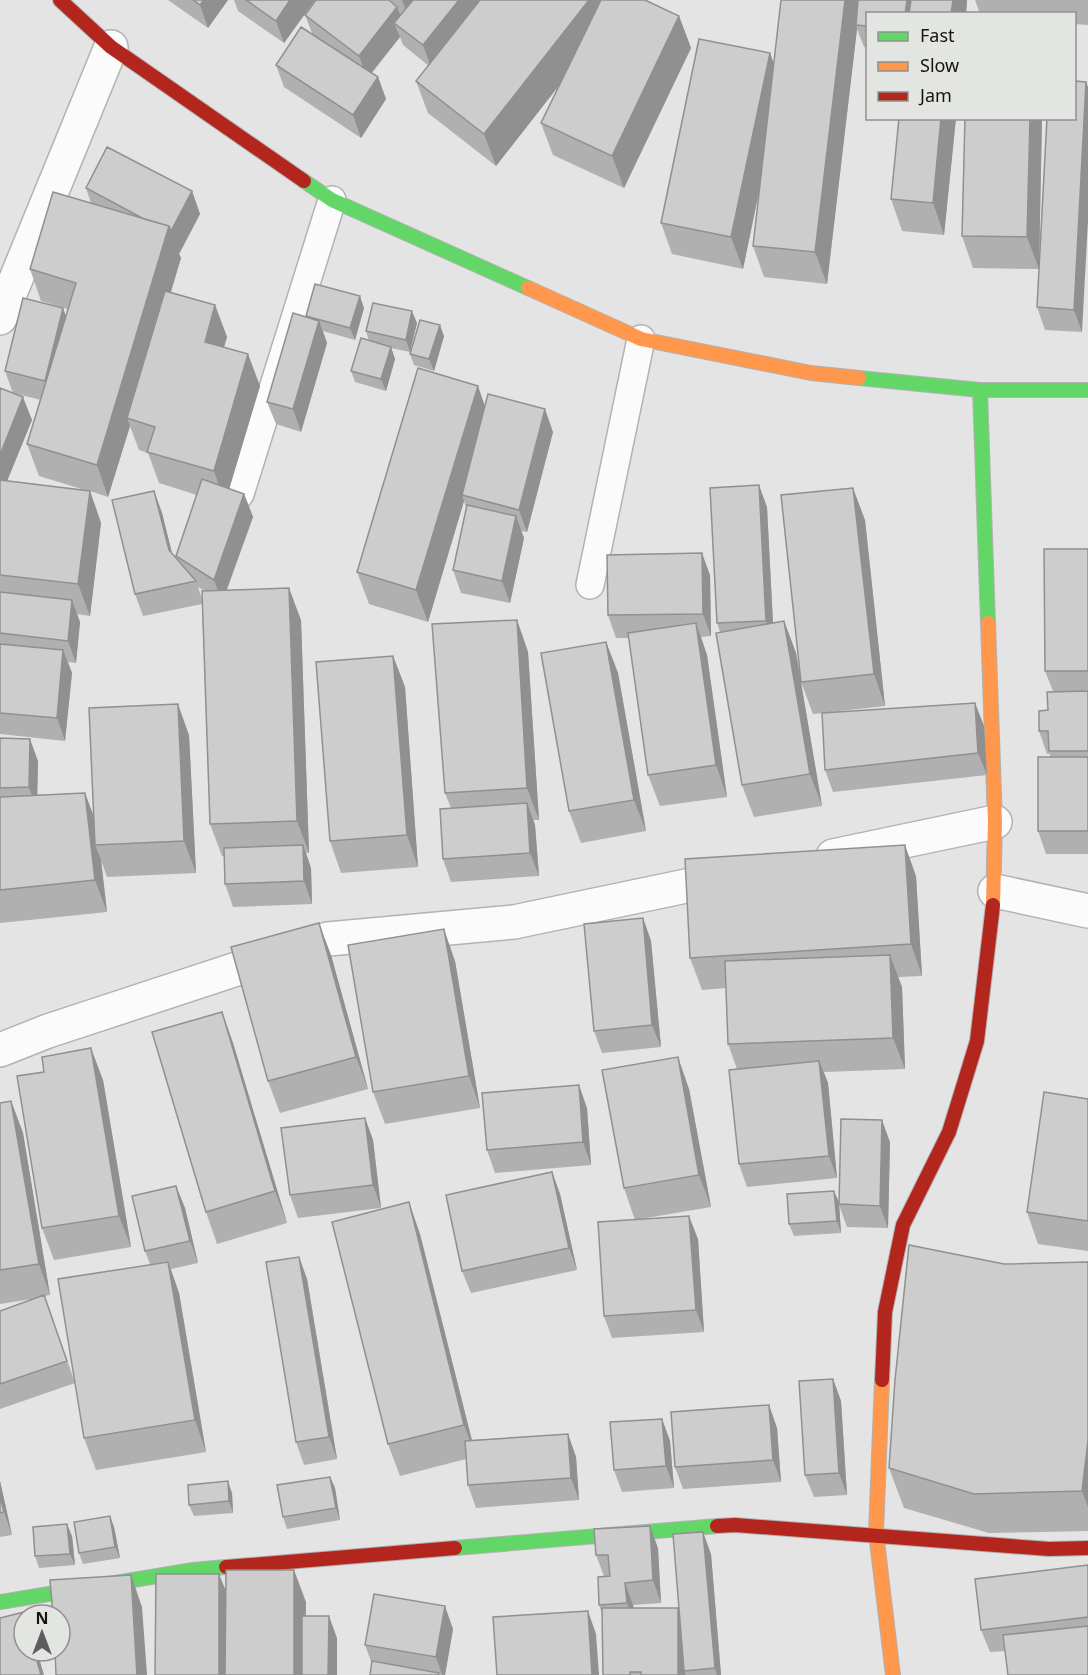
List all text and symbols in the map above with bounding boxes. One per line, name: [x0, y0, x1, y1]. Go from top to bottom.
legend: [866, 12, 1076, 120]
text: Fast: [920, 23, 955, 47]
text: Slow: [920, 53, 959, 77]
text: Jam: [918, 83, 952, 107]
north arrow: [12, 1603, 72, 1663]
text: N: [35, 1607, 49, 1629]

